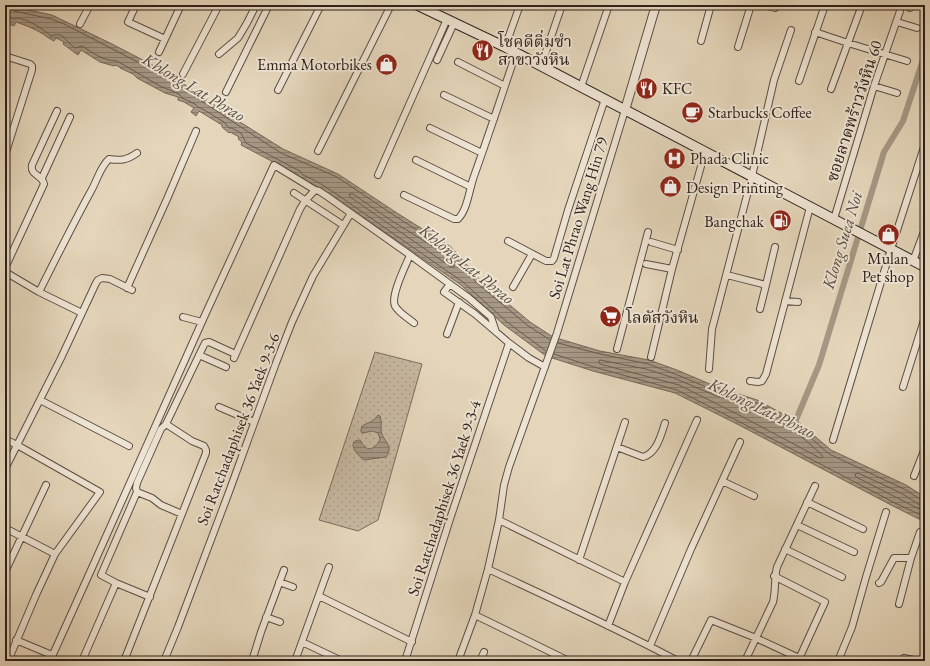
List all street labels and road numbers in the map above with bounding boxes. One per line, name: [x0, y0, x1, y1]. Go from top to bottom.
street label: ซอยลาดพร้าววังหิน 60: [821, 37, 887, 184]
street label: Soi Lat Phrao Wang Hin 79: [543, 134, 613, 302]
street label: Soi Ratchadaphisek 36 Yaek 9-3-6: [192, 329, 285, 528]
street label: Soi Ratchadaphisek 36 Yaek 9-3-4: [402, 397, 486, 599]

